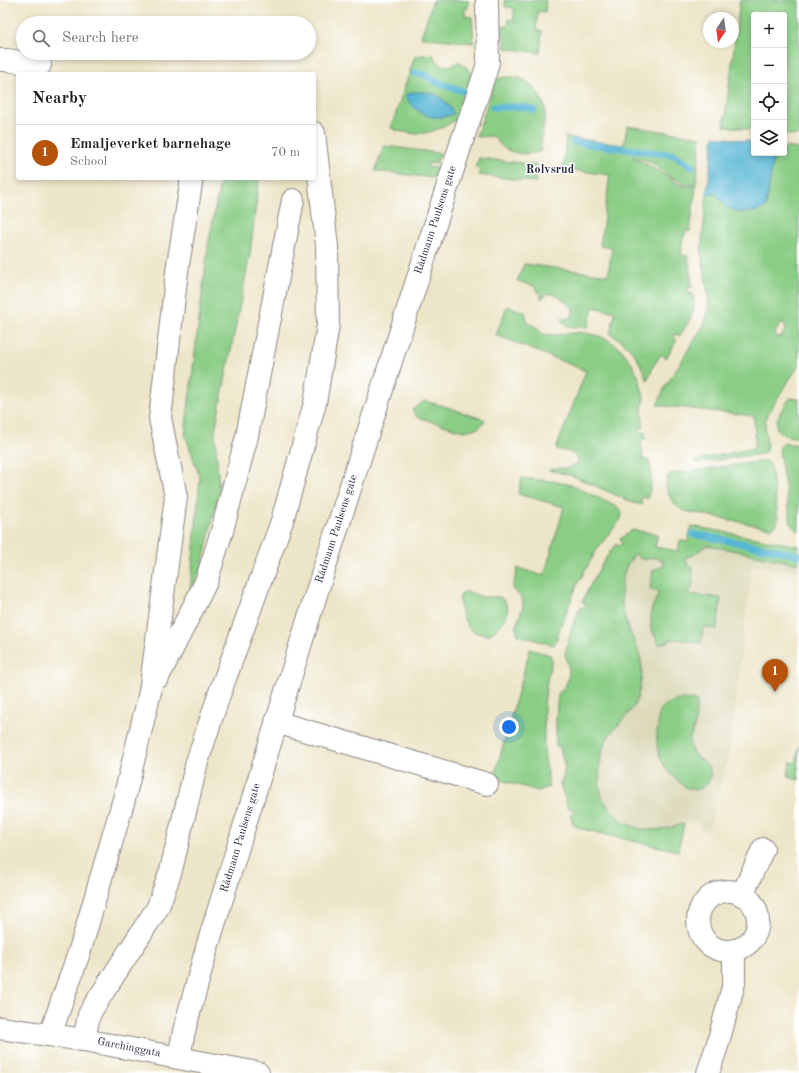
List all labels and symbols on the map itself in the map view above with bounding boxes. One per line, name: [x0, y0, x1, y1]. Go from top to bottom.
north arrow: [703, 12, 739, 48]
street label: Rådmann Paulsens gate: [413, 164, 459, 276]
district label: Rolvsrud: [526, 164, 575, 176]
street label: Rådmann Paulsens gate: [314, 473, 360, 585]
pin: 1: [762, 659, 788, 692]
your location: [499, 717, 519, 737]
street label: Rådmann Paulsens gate: [219, 782, 263, 894]
street label: Garchinggata: [96, 1036, 162, 1060]

